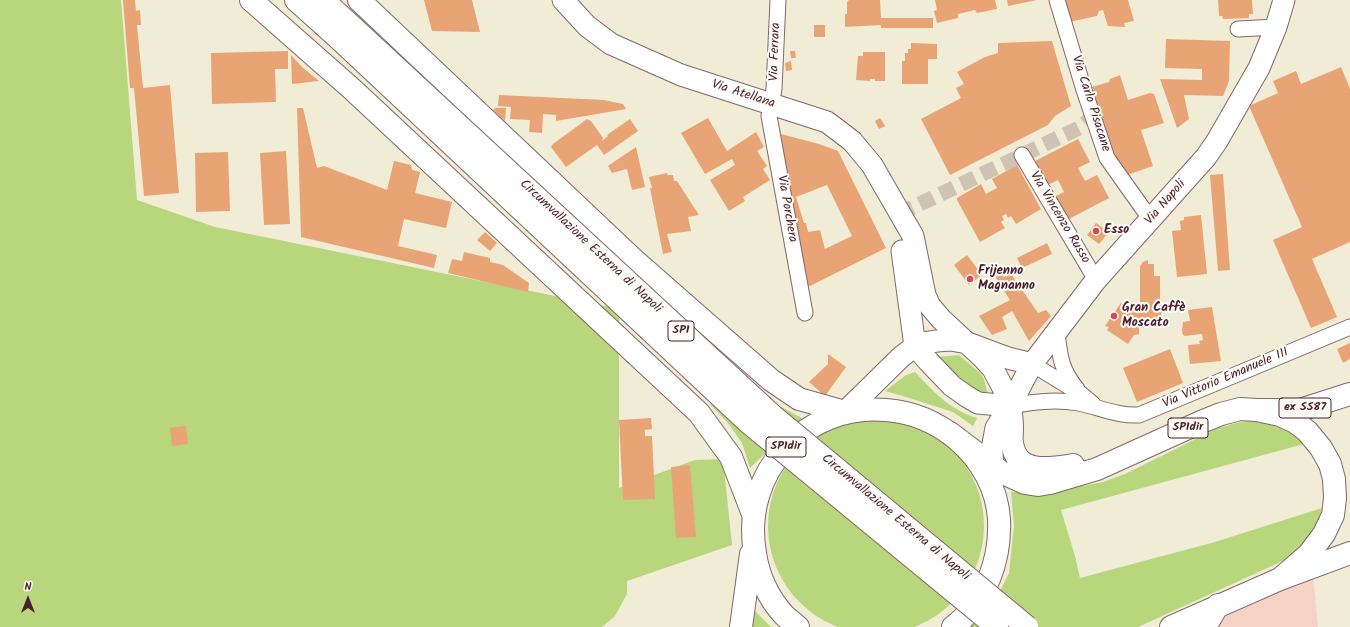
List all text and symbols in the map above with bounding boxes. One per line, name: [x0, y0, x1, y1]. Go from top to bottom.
street label: Via Ferrara: [767, 22, 785, 82]
street label: Via Carlo Pisacane: [1067, 54, 1113, 154]
street label: Via Atellana: [709, 77, 777, 113]
street label: Via Vincenzo Russo: [1025, 169, 1093, 267]
street label: Via Porchera: [772, 174, 800, 244]
street label: Circumvallazione Esterna di Napoli: [516, 177, 664, 317]
street label: Via Napoli: [1142, 177, 1190, 229]
place label: Esso: [1104, 223, 1129, 239]
marker: Esso: [1091, 226, 1101, 236]
place label: Frijenno Magnanno: [978, 264, 1035, 295]
marker: Frijenno Magnanno: [965, 274, 975, 284]
place label: Gran Caffè Moscato: [1122, 301, 1185, 332]
marker: Gran Caffè Moscato: [1109, 311, 1119, 321]
road number: SP1: [668, 321, 694, 341]
street label: Via Vittorio Emanuele III: [1161, 345, 1291, 413]
road number: ex SS87: [1279, 398, 1331, 418]
road number: SP1dir: [1168, 418, 1208, 438]
road number: SP1dir: [766, 437, 806, 457]
street label: Circumvallazione Esterna di Napoli: [818, 451, 972, 585]
text: N: [25, 578, 31, 596]
north arrow: [8, 579, 48, 619]

